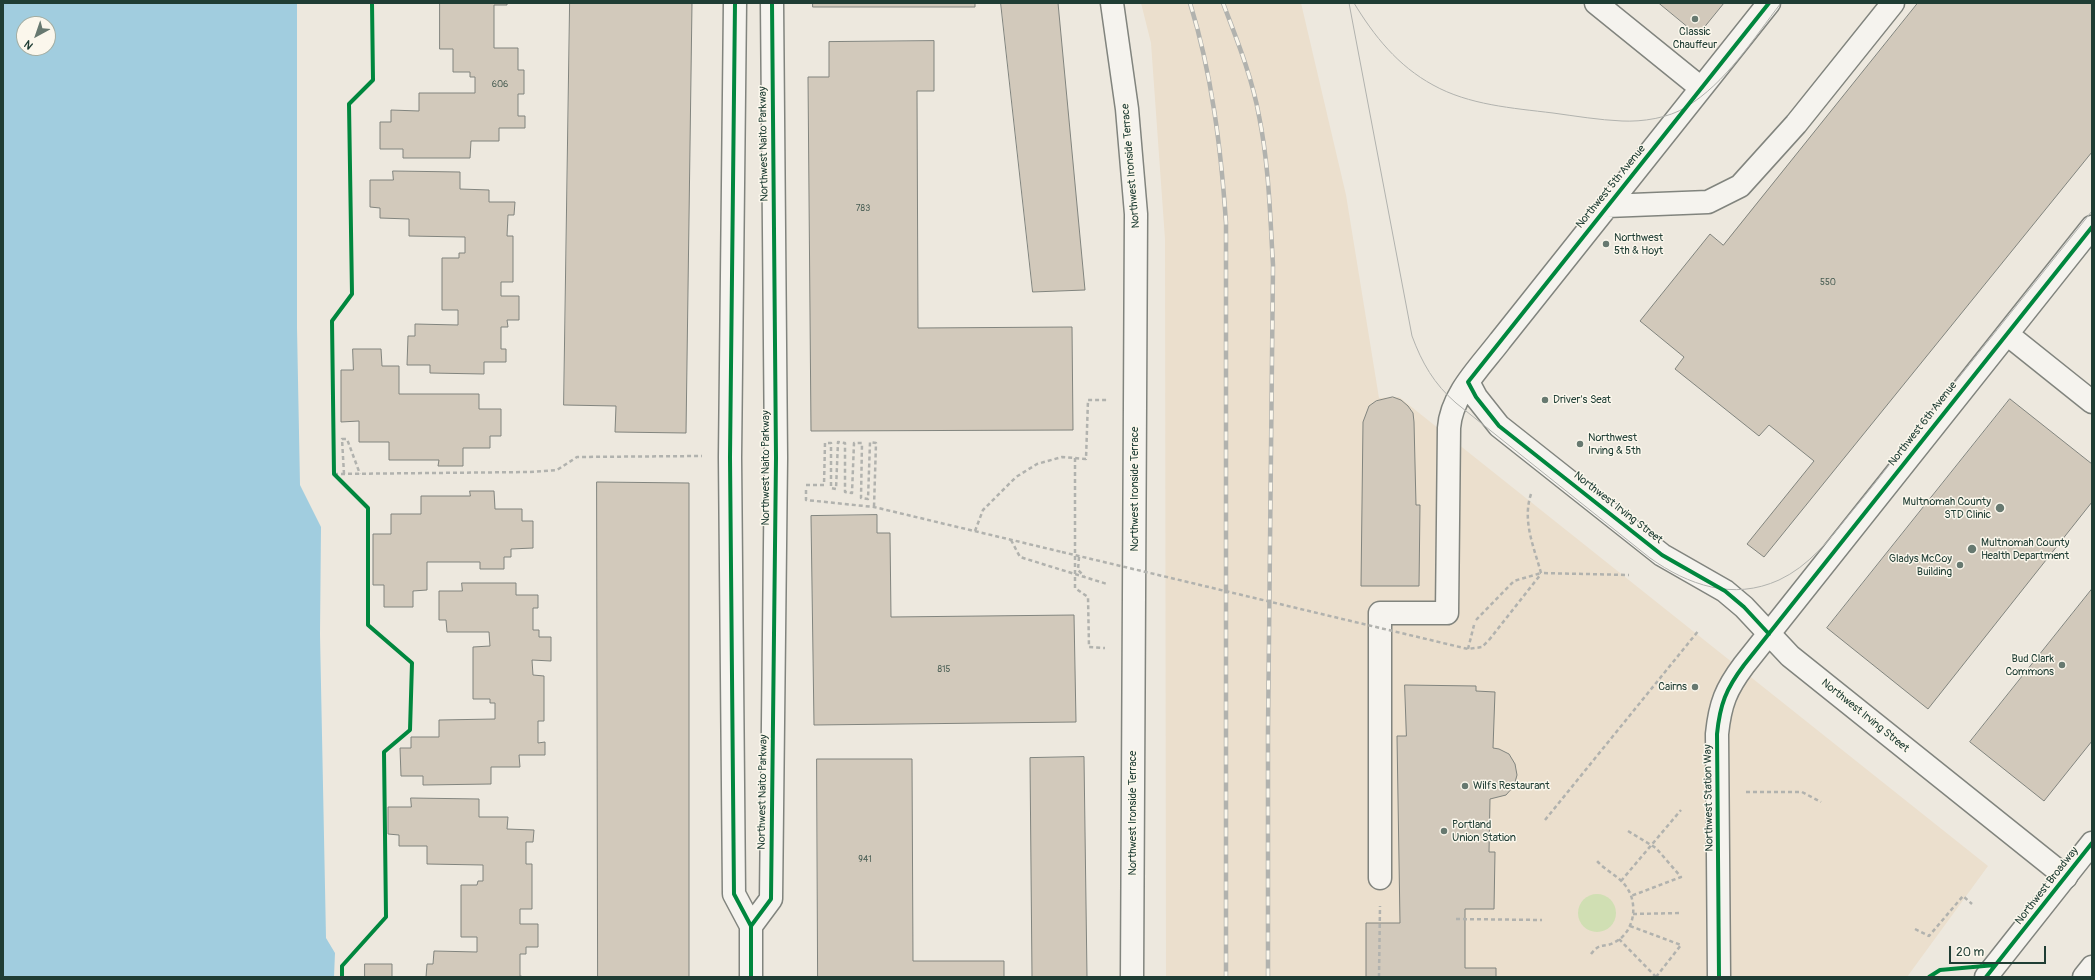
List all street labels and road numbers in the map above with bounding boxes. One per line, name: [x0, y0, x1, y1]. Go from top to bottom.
street label: Northwest Naito Parkway: [756, 86, 772, 202]
street label: Northwest Ironside Terrace: [1119, 103, 1143, 229]
street label: Northwest 5th Avenue: [1573, 143, 1649, 231]
street label: Northwest 6th Avenue: [1886, 379, 1960, 469]
street label: Northwest Naito Parkway: [759, 410, 773, 526]
street label: Northwest Ironside Terrace: [1128, 426, 1142, 552]
street label: Northwest Irving Street: [1571, 469, 1665, 547]
street label: Northwest Irving Street: [1818, 676, 1912, 756]
street label: Northwest Naito Parkway: [755, 734, 771, 850]
street label: Northwest Station Way: [1701, 744, 1717, 852]
street label: Northwest Ironside Terrace: [1126, 750, 1140, 876]
street label: Northwest Broadway: [2013, 844, 2081, 928]

